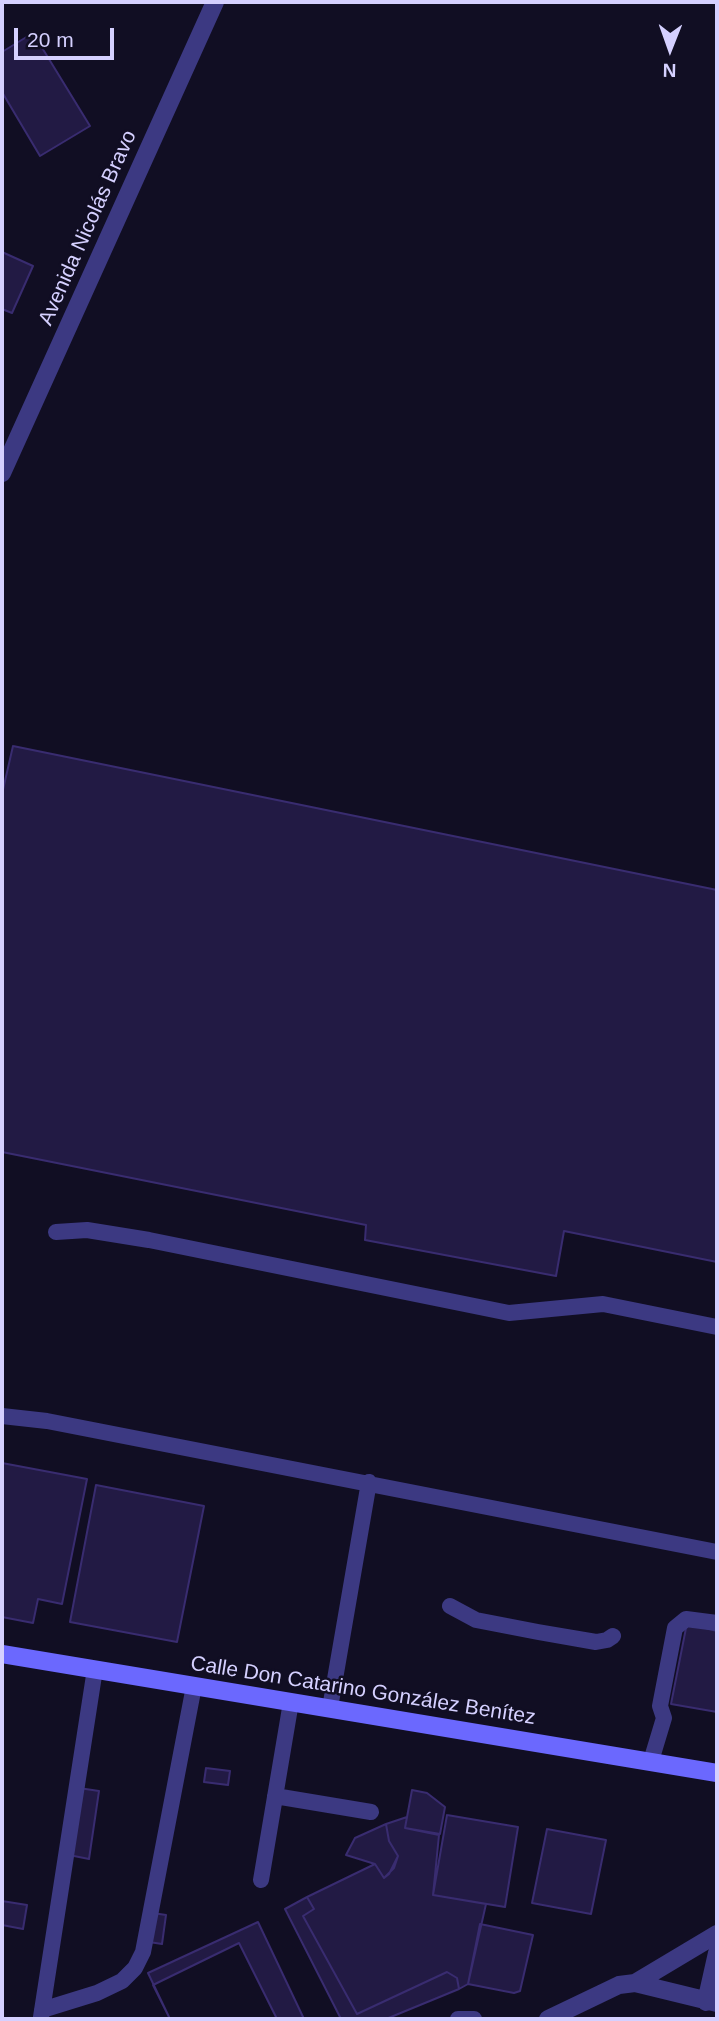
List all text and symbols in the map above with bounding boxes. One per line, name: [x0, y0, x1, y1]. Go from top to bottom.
scale bar: [18, 14, 117, 58]
north arrow: [635, 14, 705, 84]
text: 20 m: [27, 28, 74, 51]
text: N: [663, 60, 677, 81]
street label: Avenida Nicolás Bravo: [34, 127, 142, 329]
street label: Calle Don Catarino González Benítez: [189, 1651, 537, 1731]

